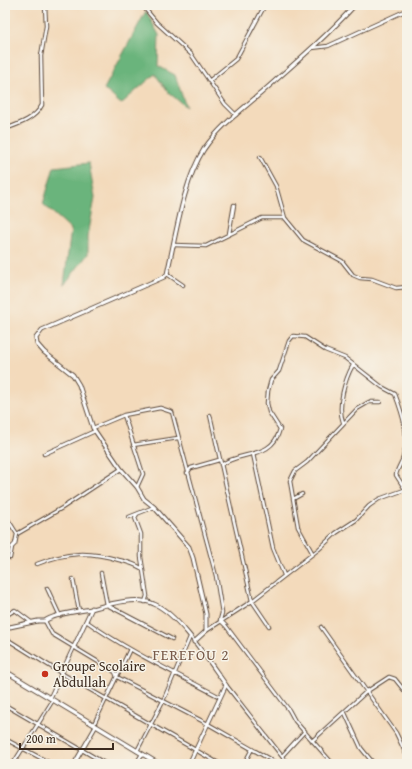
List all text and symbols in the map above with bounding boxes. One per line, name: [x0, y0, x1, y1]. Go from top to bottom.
district label: FEREFOU 2: [153, 644, 229, 665]
place label: Groupe Scolaire Abdullah: [53, 656, 146, 692]
marker: Groupe Scolaire Abdullah: [40, 669, 50, 679]
scale bar: [20, 725, 113, 751]
text: 200 m: [26, 730, 56, 747]

